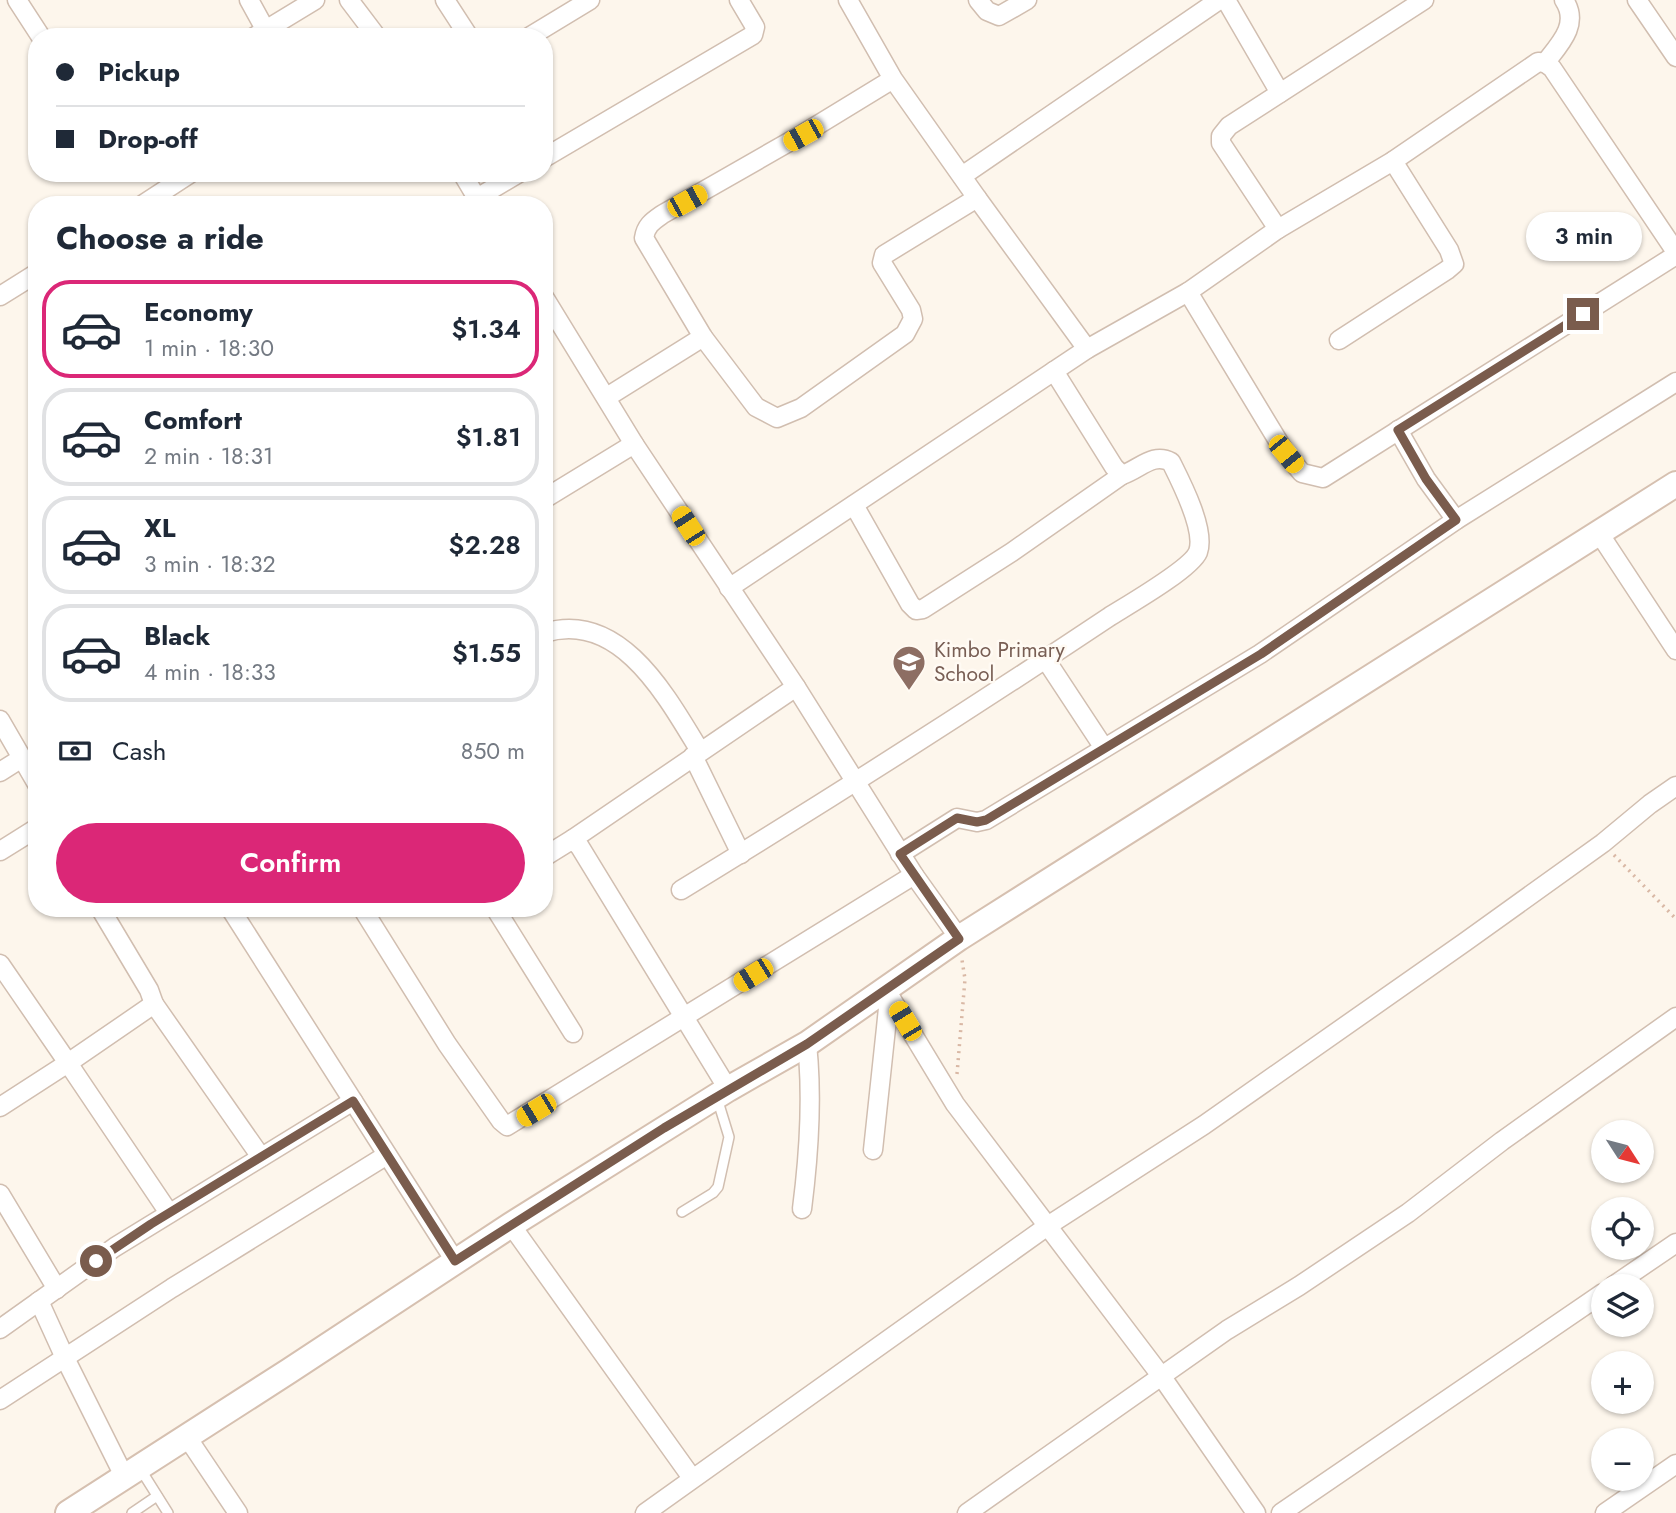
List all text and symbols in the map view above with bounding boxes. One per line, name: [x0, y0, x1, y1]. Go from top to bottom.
text: Pickup: [98, 53, 180, 91]
car: [780, 116, 827, 154]
text: Drop-off: [98, 120, 198, 158]
car: [664, 182, 711, 220]
callout: 3 min: [1525, 212, 1641, 262]
text: Choose a ride: [56, 215, 264, 261]
text: 3 min: [1555, 219, 1613, 253]
text: Economy: [144, 293, 253, 331]
icon: car: [60, 298, 123, 361]
route end: [1567, 298, 1599, 330]
text: $1.34: [451, 310, 521, 348]
text: 1 min · 18:30: [144, 331, 274, 365]
text: Comfort: [144, 401, 242, 439]
icon: car: [60, 406, 123, 469]
text: $1.81: [456, 418, 521, 456]
car: [1265, 431, 1308, 477]
text: 2 min · 18:31: [144, 439, 273, 473]
car: [668, 503, 709, 549]
text: XL: [144, 509, 176, 547]
icon: car: [60, 514, 123, 577]
text: $2.28: [449, 526, 521, 564]
text: 3 min · 18:32: [144, 547, 276, 581]
text: Black: [144, 617, 210, 655]
icon: car: [60, 622, 123, 685]
text: $1.55: [452, 634, 521, 672]
place label: Kimbo Primary School: [934, 635, 1066, 689]
school or university icon: Kimbo Primary School: [890, 643, 928, 692]
text: 4 min · 18:33: [144, 655, 276, 689]
icon: cash: [56, 732, 94, 770]
text: Cash: [112, 732, 166, 770]
text: 850 m: [461, 734, 525, 768]
button: Confirm: [56, 823, 525, 903]
car: [730, 955, 777, 995]
car: [886, 998, 925, 1044]
car: [513, 1090, 560, 1130]
north arrow: [1591, 1120, 1654, 1183]
map controls: [1591, 1120, 1654, 1491]
button: locate: [1591, 1197, 1654, 1260]
route start: [80, 1245, 112, 1277]
button: layers: [1591, 1274, 1654, 1337]
button: +: [1591, 1351, 1654, 1414]
button: −: [1591, 1428, 1654, 1491]

